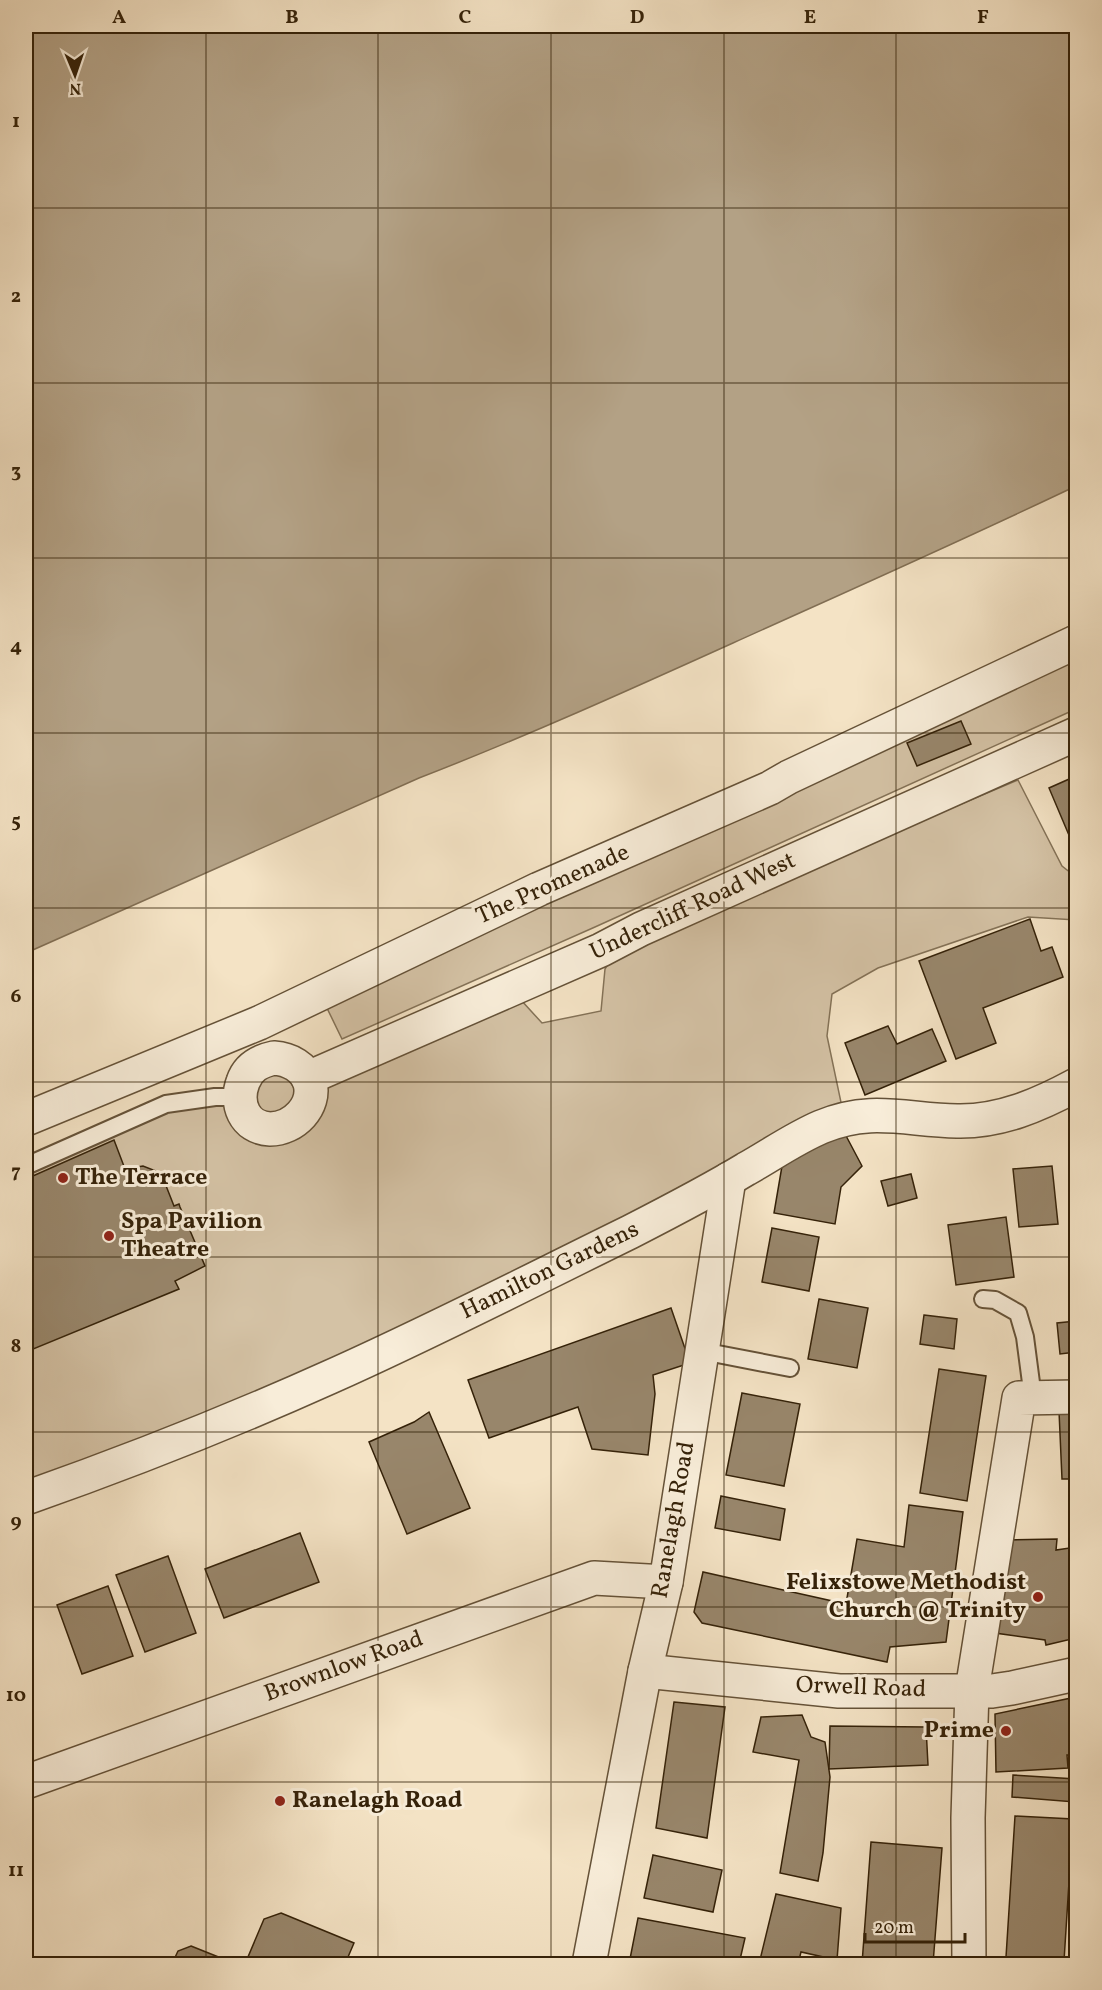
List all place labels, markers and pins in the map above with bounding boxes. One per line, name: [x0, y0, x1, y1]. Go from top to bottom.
place label: The Terrace: [75, 1161, 208, 1195]
marker: The Terrace: [56, 1171, 70, 1185]
place label: Spa Pavilion Theatre: [121, 1205, 263, 1267]
marker: Spa Pavilion Theatre: [102, 1229, 116, 1243]
place label: Felixstowe Methodist Church @ Trinity: [786, 1566, 1027, 1628]
marker: Felixstowe Methodist Church @ Trinity: [1031, 1590, 1045, 1604]
place label: Prime: [924, 1714, 994, 1748]
marker: Prime: [999, 1724, 1013, 1738]
place label: Ranelagh Road: [292, 1784, 463, 1818]
marker: Ranelagh Road: [273, 1794, 287, 1808]

